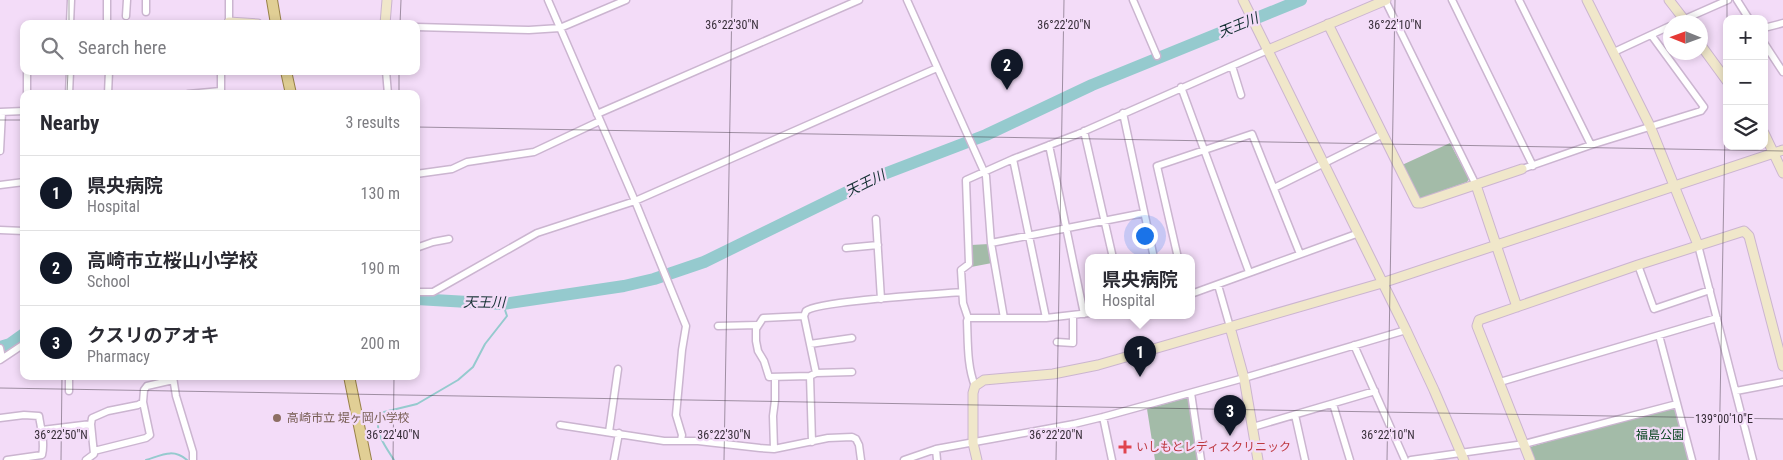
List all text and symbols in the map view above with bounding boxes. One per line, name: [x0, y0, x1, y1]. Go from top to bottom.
water label: 天王川: [1216, 9, 1262, 40]
north arrow: [1663, 15, 1708, 60]
map controls: [1723, 15, 1768, 150]
button: +: [1723, 15, 1768, 60]
text: 36°22'30"N: [705, 18, 759, 32]
text: 36°22'20"N: [1037, 18, 1091, 32]
text: 36°22'10"N: [1368, 18, 1422, 32]
search box: [20, 20, 420, 75]
icon: search: [38, 34, 66, 62]
text: Search here: [78, 36, 166, 59]
pin: 2: [991, 49, 1023, 90]
button: −: [1723, 60, 1768, 105]
button: layers: [1723, 105, 1768, 150]
text: Nearby: [40, 111, 99, 135]
text: 3 results: [345, 113, 400, 132]
water label: 天王川: [843, 166, 889, 199]
text: 県央病院: [87, 174, 163, 197]
text: 1: [52, 184, 60, 203]
text: 130 m: [361, 184, 400, 203]
text: Hospital: [87, 197, 140, 216]
your location: [1132, 223, 1158, 249]
text: 高崎市立桜山小学校: [87, 249, 258, 272]
popup: [1085, 254, 1195, 319]
text: 2: [52, 259, 60, 278]
text: 190 m: [361, 259, 400, 278]
text: 県央病院: [1102, 268, 1178, 291]
text: School: [87, 272, 130, 291]
text: Hospital: [1102, 291, 1155, 310]
water label: 天王川: [463, 294, 507, 310]
text: クスリのアオキ: [87, 324, 219, 347]
text: 3: [52, 334, 60, 353]
text: 200 m: [361, 334, 400, 353]
pin: 1: [1124, 336, 1156, 377]
text: Pharmacy: [87, 347, 150, 366]
pin: 3: [1214, 395, 1246, 436]
place label: 高崎市立 堤ヶ岡小学校: [287, 411, 410, 425]
marker: 高崎市立 堤ヶ岡小学校: [271, 412, 283, 424]
text: 139°00'10"E: [1695, 412, 1753, 426]
text: 36°22'50"N: [34, 428, 88, 442]
text: 36°22'40"N: [366, 428, 420, 442]
text: 36°22'30"N: [697, 428, 751, 442]
text: 36°22'20"N: [1029, 428, 1083, 442]
text: 36°22'10"N: [1361, 428, 1415, 442]
park label: 福島公園: [1636, 428, 1684, 442]
marker: いしもとレディスクリニック: [1118, 440, 1132, 454]
place label: いしもとレディスクリニック: [1136, 440, 1291, 454]

